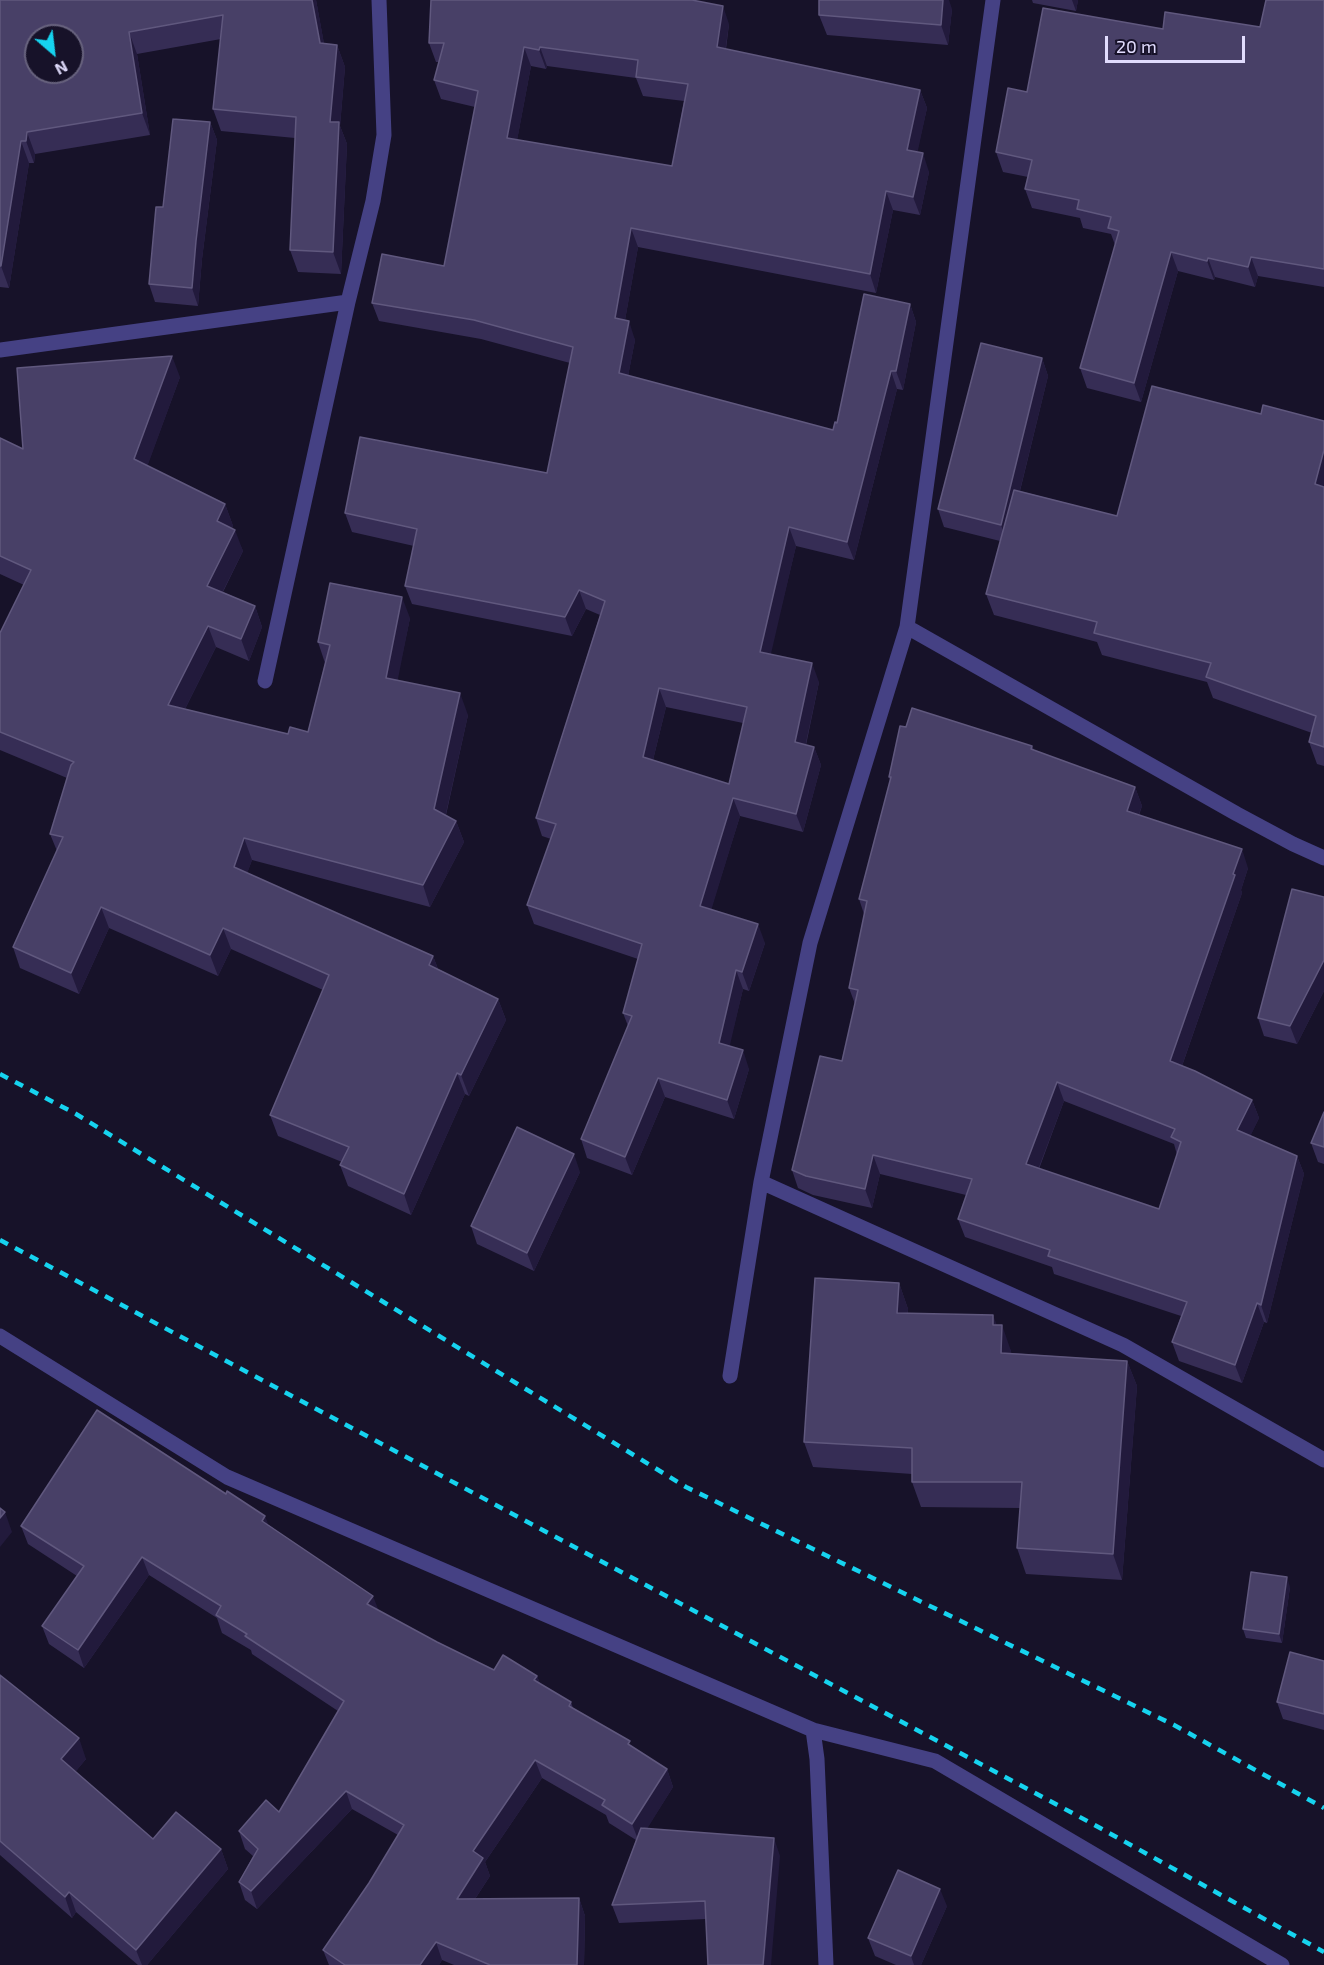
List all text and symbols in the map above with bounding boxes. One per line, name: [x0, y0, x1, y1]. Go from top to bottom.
north arrow: [24, 24, 84, 84]
scale bar: [1108, 24, 1248, 62]
text: 20 m: [1116, 35, 1157, 57]
text: N: [52, 57, 71, 80]

